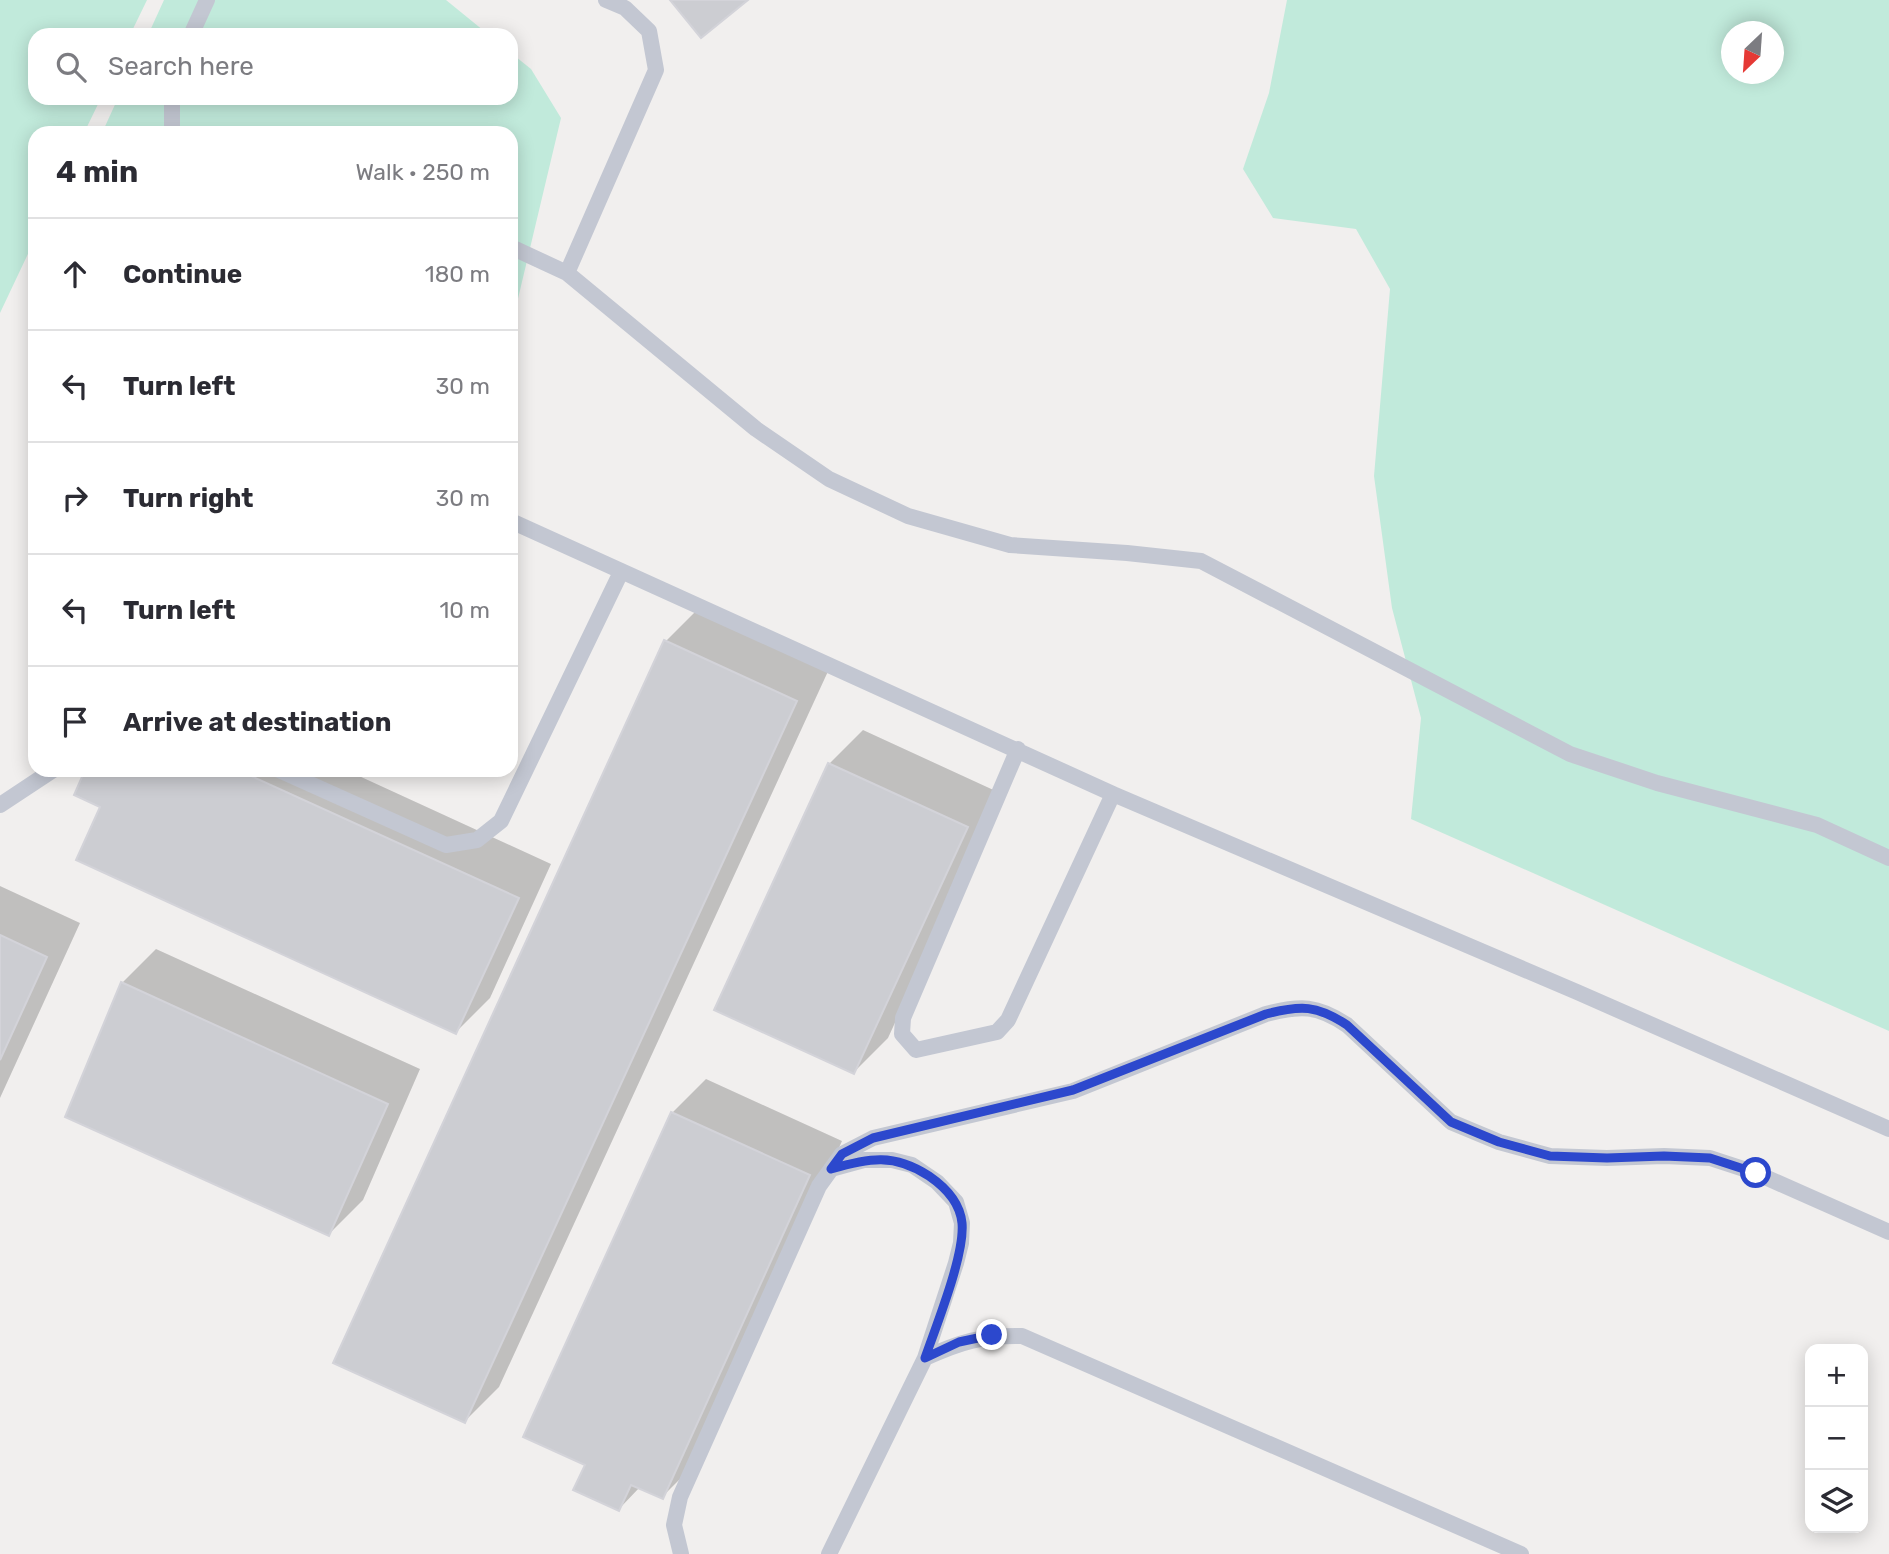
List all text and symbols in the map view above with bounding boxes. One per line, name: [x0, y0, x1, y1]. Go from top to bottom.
north arrow: [1721, 21, 1784, 84]
search box: [28, 28, 518, 105]
icon: search: [52, 48, 90, 86]
text: Search here: [108, 51, 254, 82]
text: 4 min: [56, 154, 138, 190]
text: Walk · 250 m: [355, 158, 490, 186]
icon: ahead: [56, 255, 94, 293]
text: Continue: [123, 259, 242, 290]
text: 180 m: [425, 260, 490, 288]
icon: left: [56, 367, 94, 405]
text: Turn left: [123, 371, 235, 402]
text: 30 m: [435, 372, 490, 400]
icon: right: [56, 479, 94, 517]
text: Turn right: [123, 483, 253, 514]
text: 30 m: [435, 484, 490, 512]
icon: left: [56, 591, 94, 629]
text: Turn left: [123, 595, 235, 626]
text: 10 m: [439, 596, 490, 624]
icon: arrive: [56, 703, 94, 741]
text: Arrive at destination: [123, 707, 391, 738]
route start: [1740, 1157, 1771, 1188]
route end: [976, 1319, 1007, 1350]
map controls: [1805, 1344, 1868, 1533]
button: +: [1805, 1344, 1868, 1407]
button: −: [1805, 1407, 1868, 1470]
button: layers: [1805, 1470, 1868, 1533]

